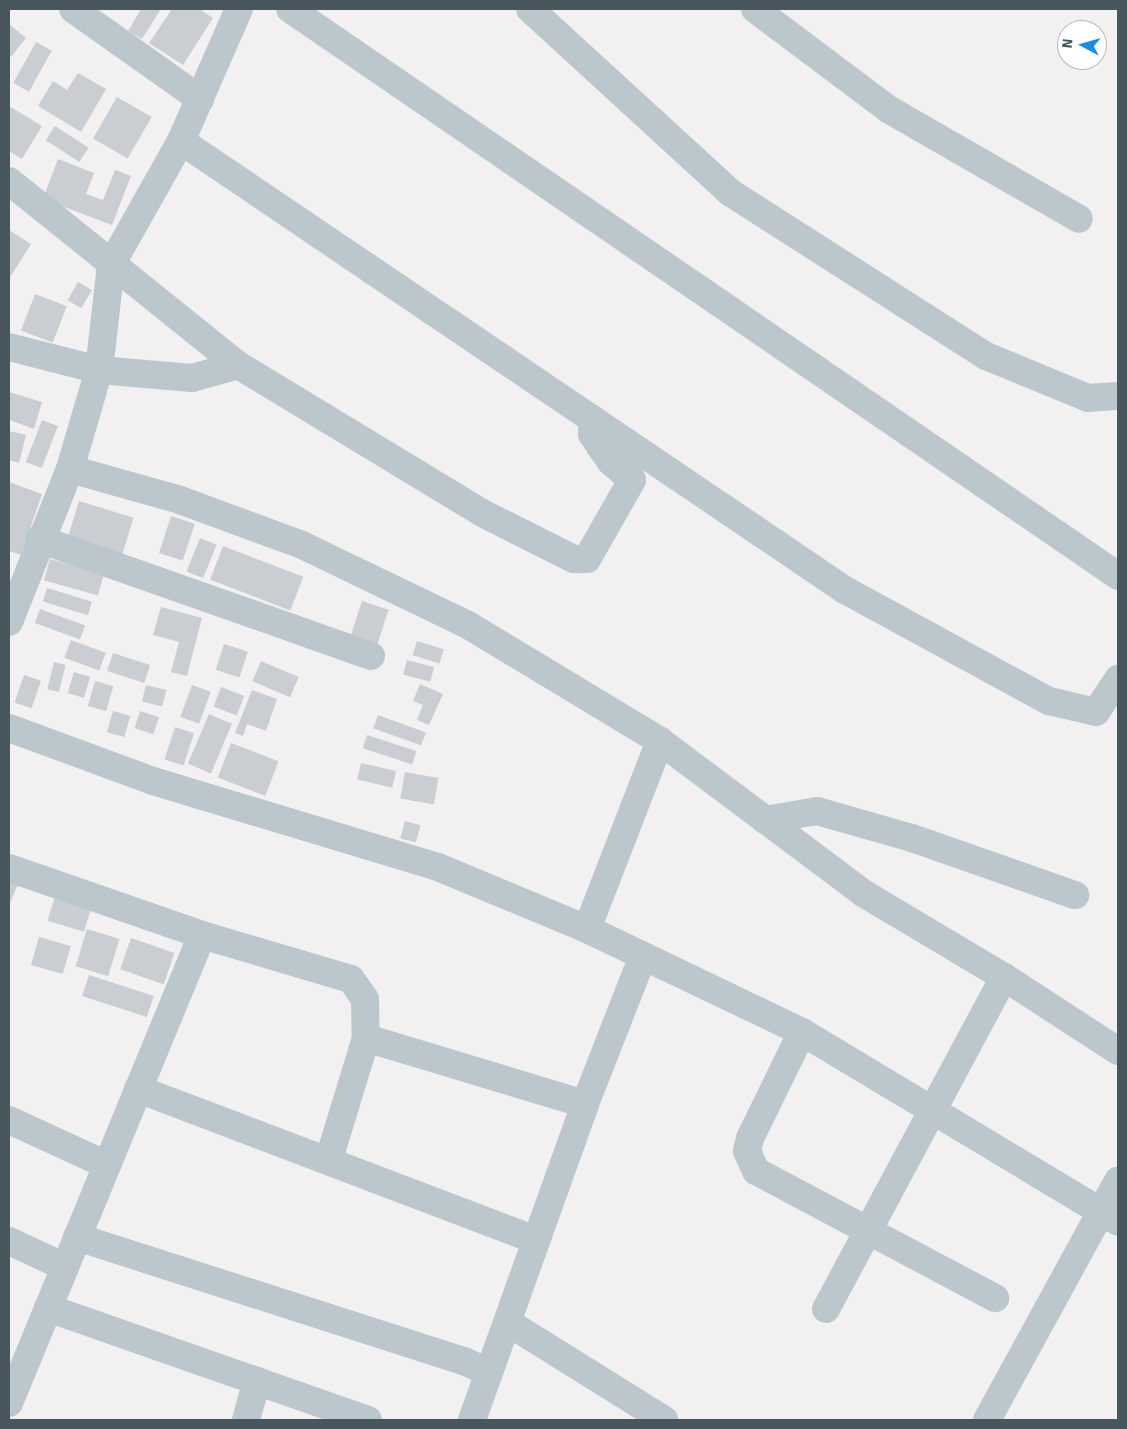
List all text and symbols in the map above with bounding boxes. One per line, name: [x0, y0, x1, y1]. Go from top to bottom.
north arrow: [1057, 20, 1107, 70]
text: N: [1059, 38, 1077, 49]

